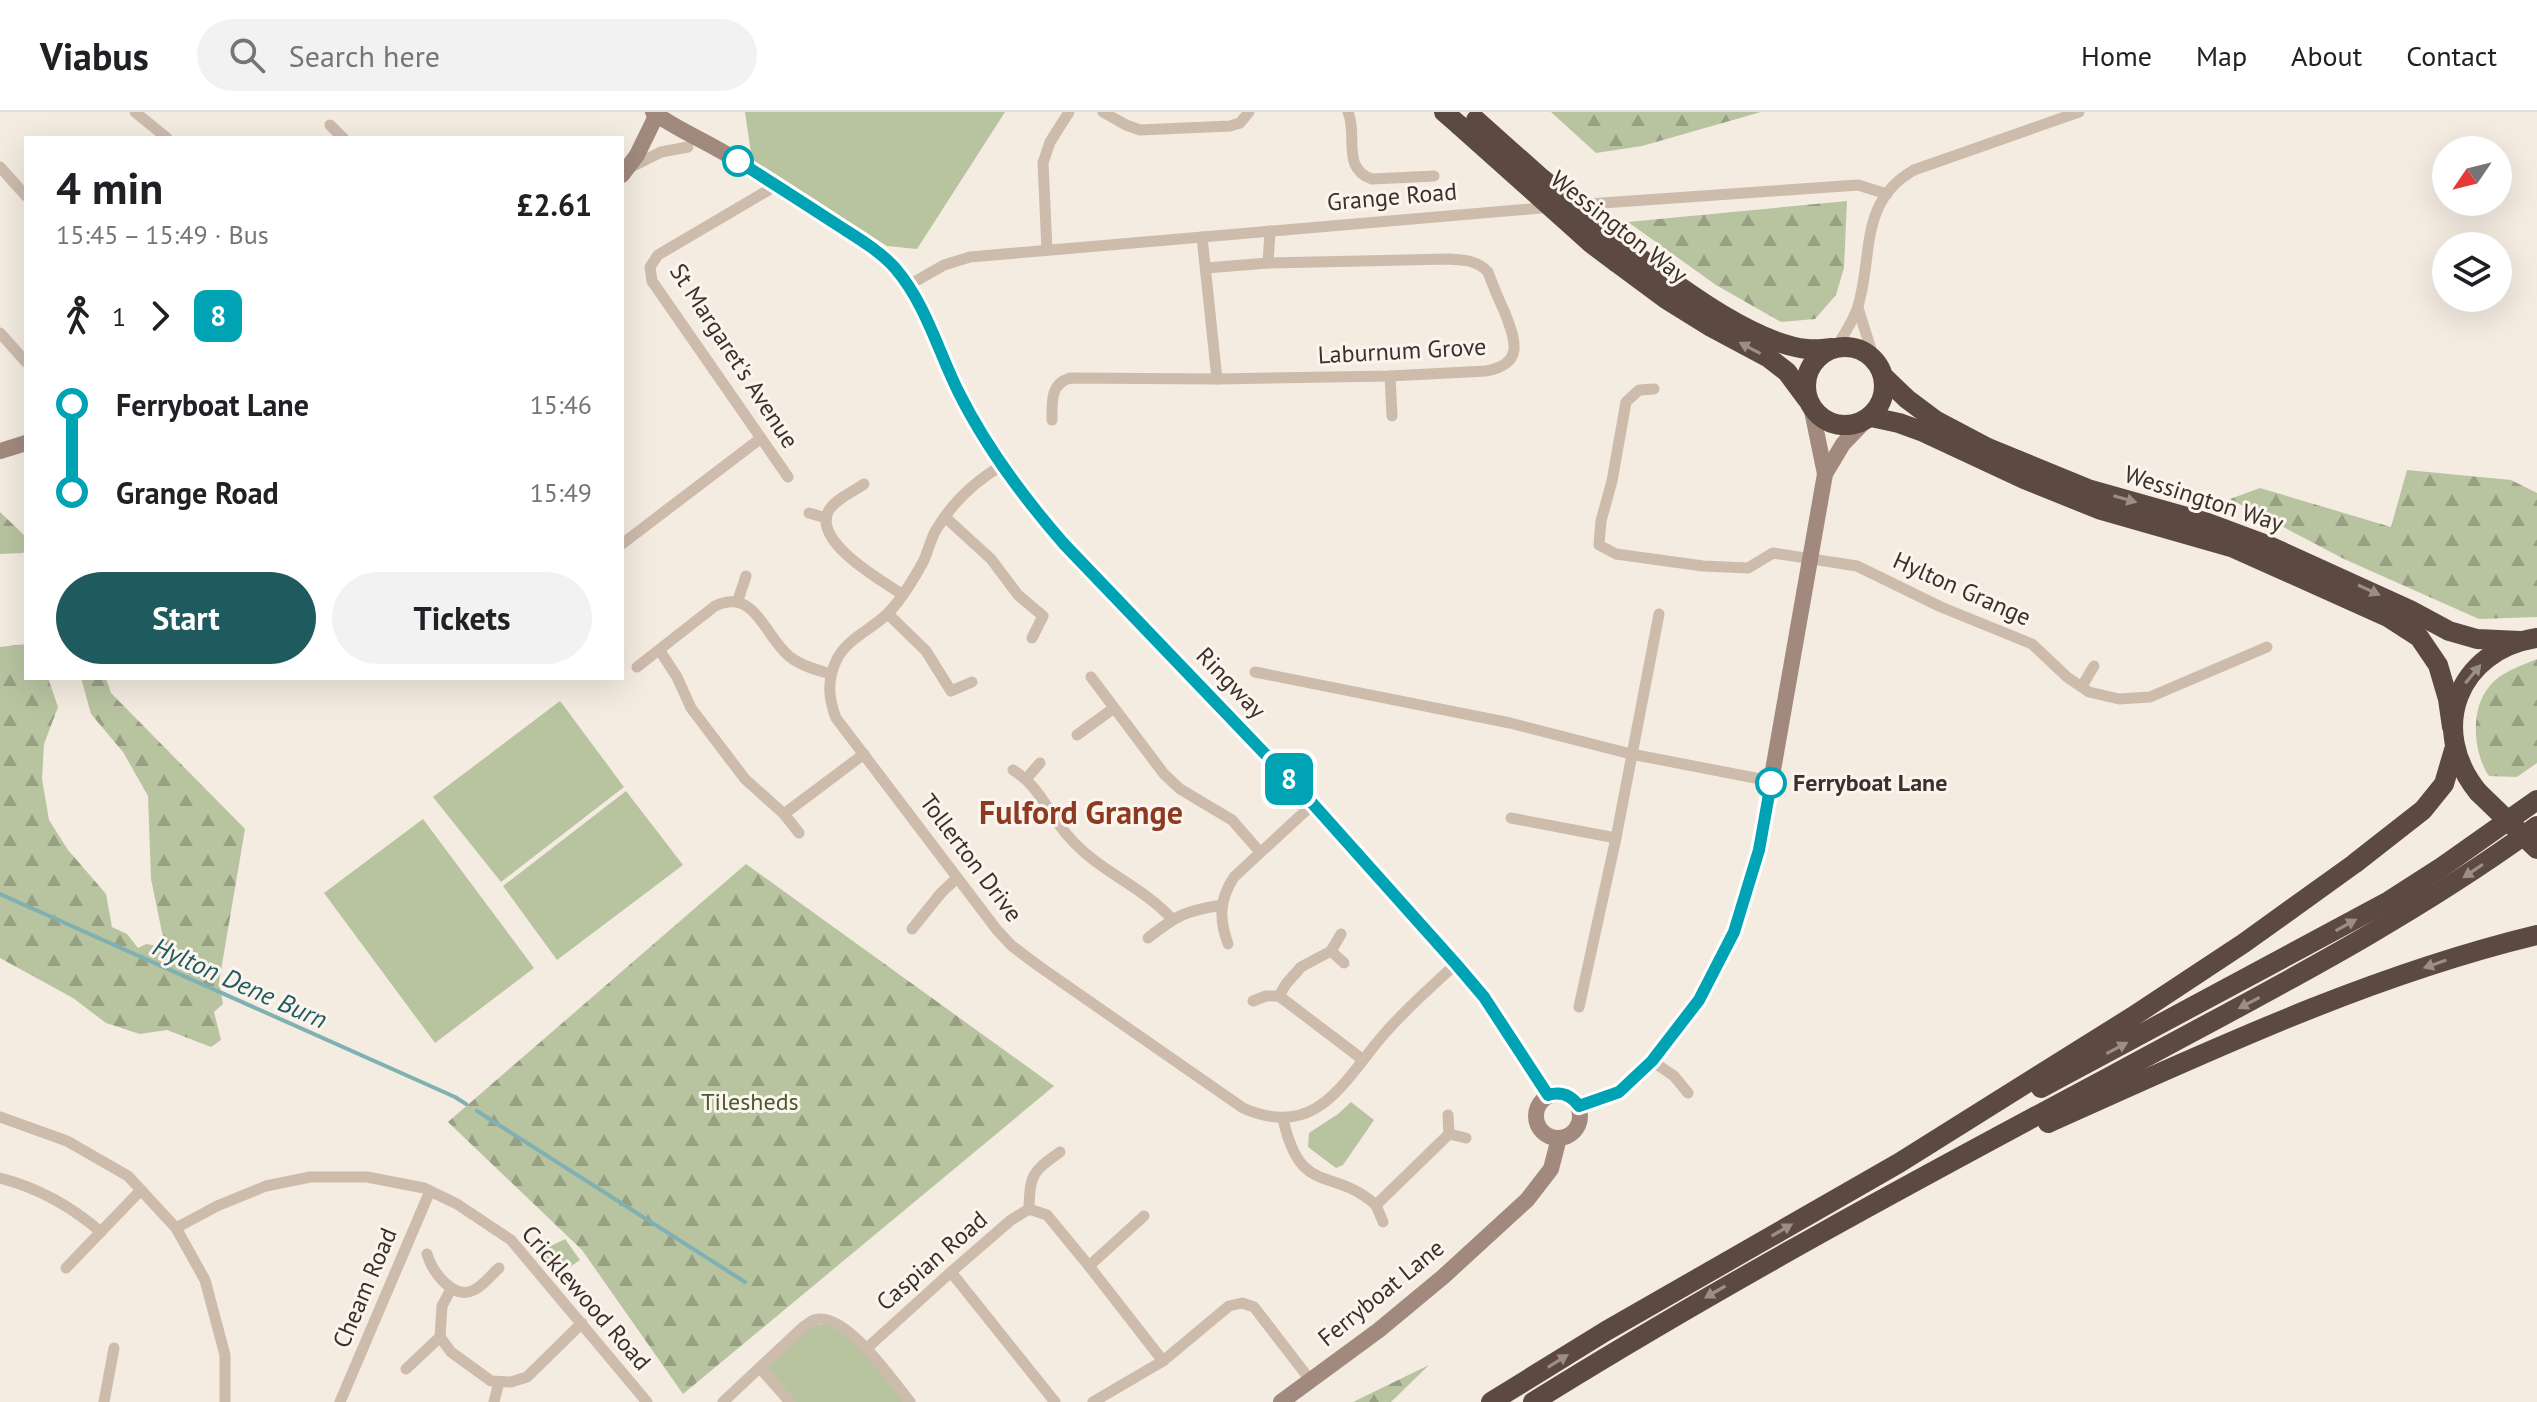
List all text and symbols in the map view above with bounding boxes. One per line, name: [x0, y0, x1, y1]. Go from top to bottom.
search box: [197, 19, 757, 91]
text: Viabus: [40, 31, 149, 80]
icon: search: [225, 33, 269, 77]
text: Search here: [289, 36, 440, 75]
text: Home: [2081, 37, 2152, 74]
text: Map: [2196, 37, 2247, 74]
text: About: [2291, 37, 2362, 74]
text: Contact: [2406, 37, 2497, 74]
north arrow: [2432, 136, 2512, 216]
map controls: [2432, 136, 2512, 312]
unlabelled marker: [723, 146, 753, 176]
text: 4 min: [56, 159, 163, 216]
street label: Wessington Way: [1545, 163, 1694, 290]
street label: Grange Road: [1326, 175, 1458, 218]
text: £2.61: [517, 185, 592, 224]
text: 15:45 – 15:49 · Bus: [56, 218, 269, 251]
button: layers: [2432, 232, 2512, 312]
street label: St Margaret's Avenue: [663, 258, 806, 454]
icon: walk: [56, 294, 100, 338]
icon: forward: [138, 294, 182, 338]
text: 8: [210, 297, 226, 334]
text: 1: [112, 300, 126, 333]
street label: Laburnum Grove: [1317, 331, 1487, 370]
one-way arrow: [1739, 341, 1762, 354]
text: Ferryboat Lane: [116, 385, 309, 424]
text: 15:46: [530, 388, 592, 421]
street label: Wessington Way: [2121, 458, 2288, 539]
text: Grange Road: [116, 473, 279, 512]
text: 15:49: [530, 476, 592, 509]
one-way arrow: [2113, 494, 2138, 506]
street label: Hylton Grange: [1888, 544, 2036, 633]
button: Start: [56, 572, 316, 664]
button: Tickets: [332, 572, 592, 664]
one-way arrow: [2357, 583, 2380, 597]
street label: Ringway: [1190, 640, 1273, 725]
one-way arrow: [2464, 664, 2481, 684]
line badge: 8: [1263, 753, 1315, 805]
text: 8: [1281, 760, 1297, 797]
place label: Ferryboat Lane: [1793, 767, 1947, 798]
marker: Ferryboat Lane: [1756, 768, 1786, 798]
street label: Tollerton Drive: [913, 788, 1030, 928]
district label: Fulford Grange: [979, 791, 1183, 833]
one-way arrow: [2463, 863, 2484, 878]
one-way arrow: [2334, 918, 2357, 931]
water label: Hylton Dene Burn: [148, 929, 332, 1036]
one-way arrow: [2423, 959, 2447, 971]
one-way arrow: [2238, 996, 2261, 1009]
one-way arrow: [2106, 1041, 2128, 1055]
park label: Tilesheds: [701, 1086, 799, 1117]
street label: Caspian Road: [870, 1204, 994, 1317]
street label: Cricklewood Road: [515, 1219, 658, 1377]
street label: Cheam Road: [325, 1223, 404, 1353]
one-way arrow: [1771, 1223, 1793, 1237]
street label: Ferryboat Lane: [1311, 1232, 1450, 1353]
one-way arrow: [1704, 1285, 1726, 1299]
one-way arrow: [1546, 1354, 1569, 1369]

